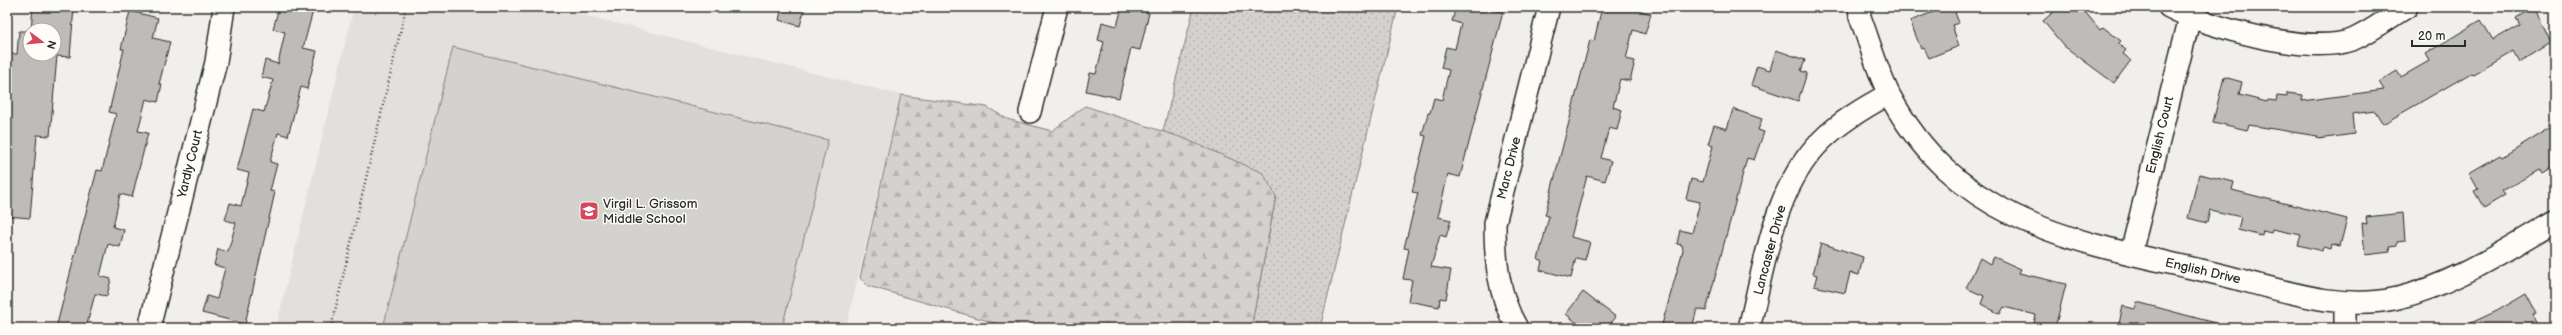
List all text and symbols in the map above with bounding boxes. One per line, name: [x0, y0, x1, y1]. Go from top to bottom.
north arrow: [22, 22, 62, 62]
scale bar: [2412, 22, 2465, 48]
text: 20 m: [2418, 29, 2445, 44]
text: N: [44, 39, 59, 50]
street label: English Court: [2143, 95, 2177, 175]
street label: Yardly Court: [174, 128, 206, 201]
street label: Marc Drive: [1493, 135, 1525, 201]
place label: Virgil L. Grissom Middle School: [603, 196, 698, 227]
school or university icon: Virgil L. Grissom Middle School: [578, 200, 600, 222]
street label: Lancaster Drive: [1750, 203, 1790, 297]
street label: English Drive: [2164, 255, 2243, 288]

